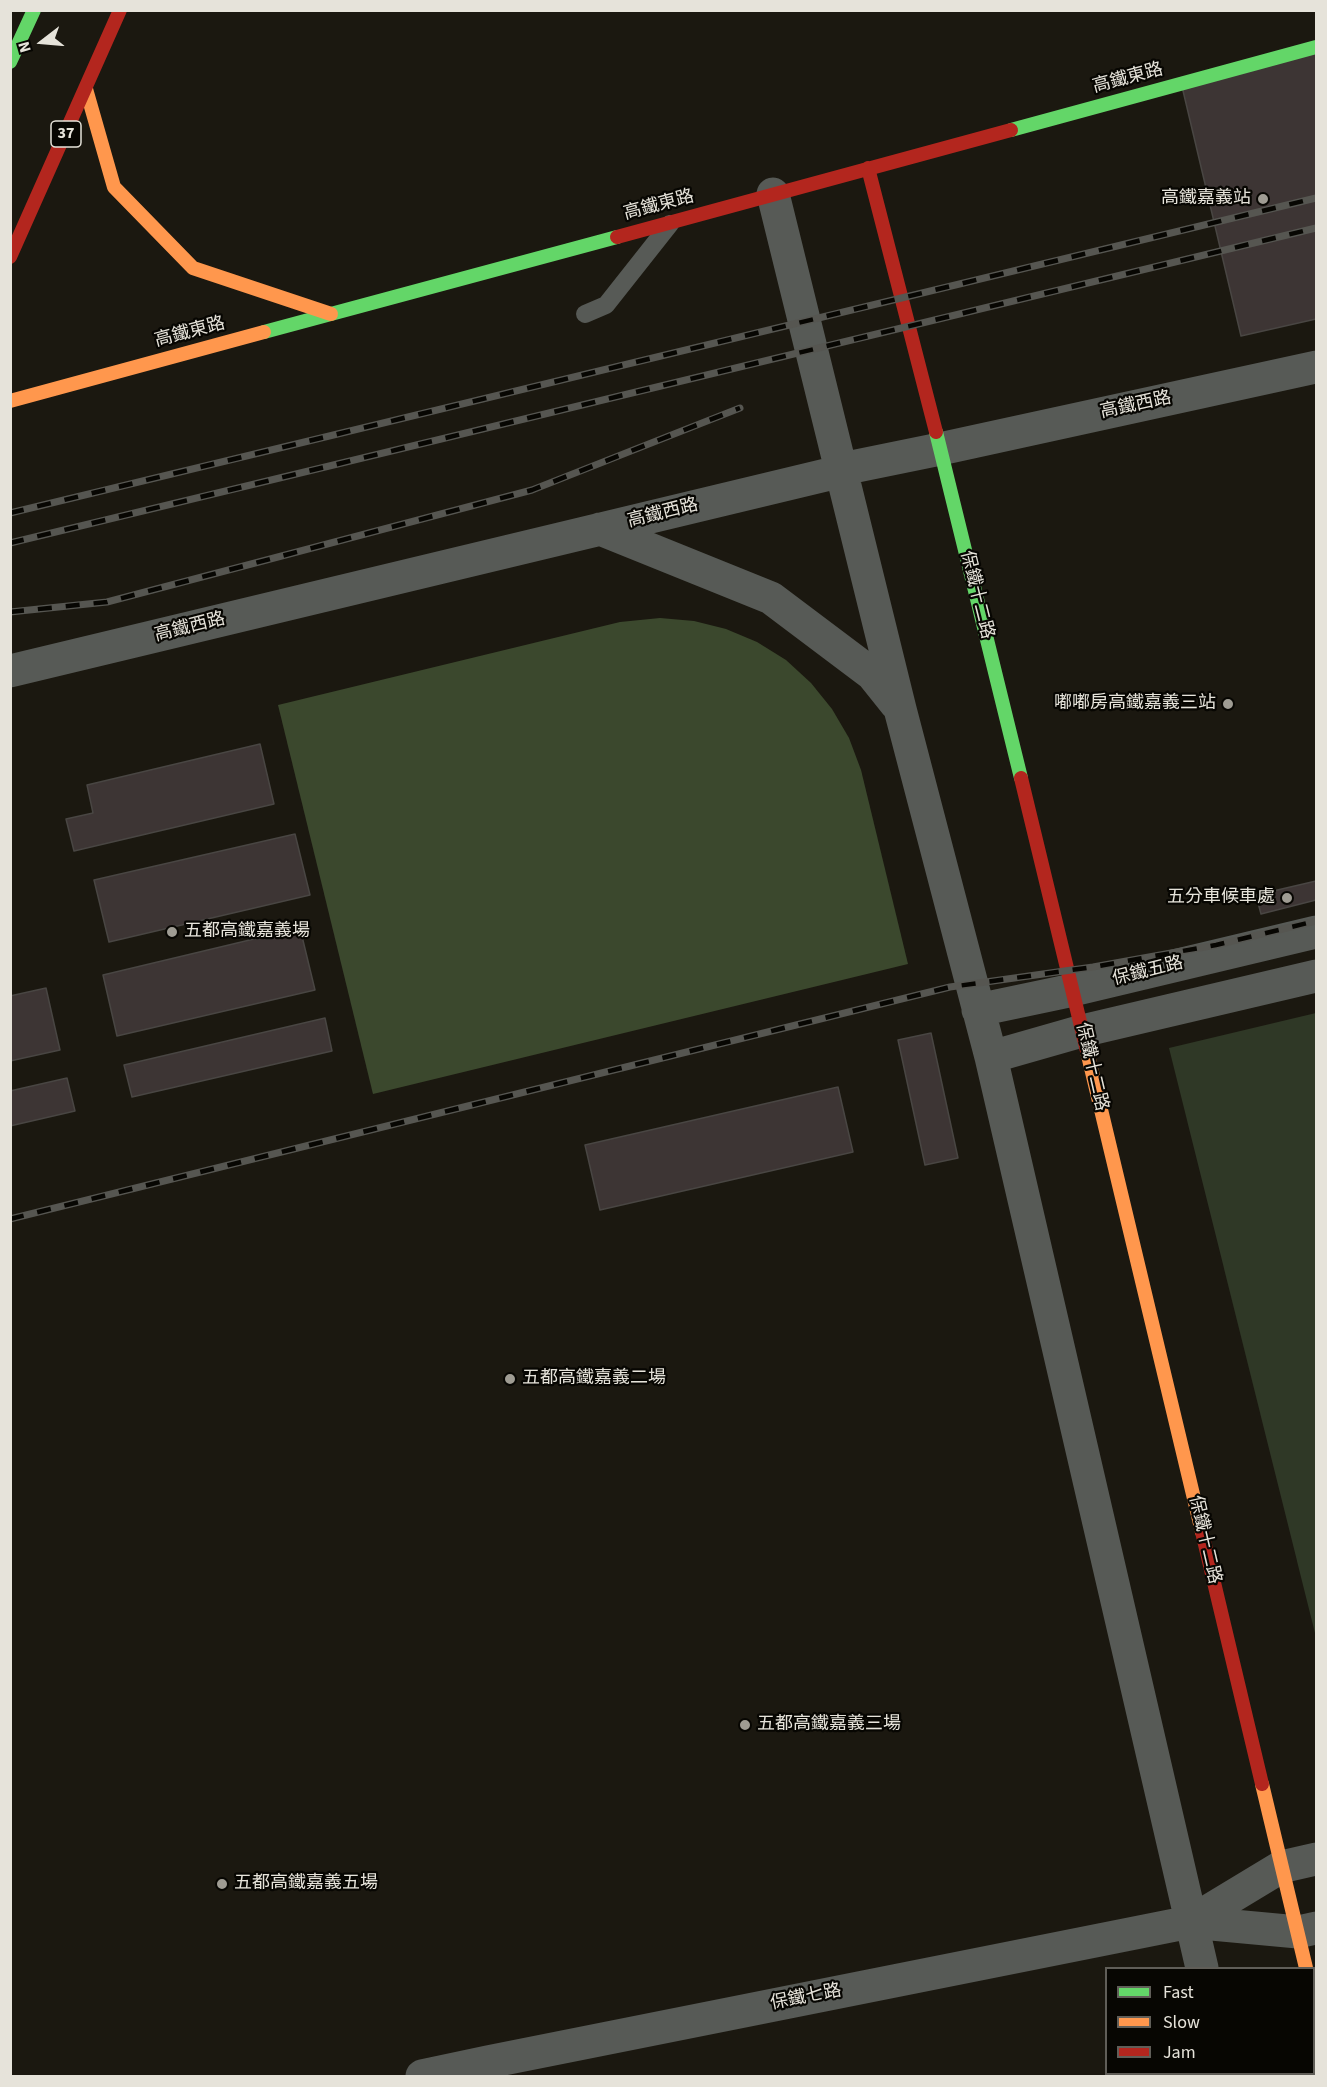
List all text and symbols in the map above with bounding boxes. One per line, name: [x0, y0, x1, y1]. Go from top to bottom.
north arrow: [12, 12, 72, 72]
text: N: [13, 39, 37, 55]
street label: 高鐵東路: [1090, 59, 1166, 99]
road number: 37: [51, 121, 81, 147]
street label: 高鐵東路: [621, 186, 697, 226]
place label: 高鐵嘉義站: [1161, 188, 1251, 210]
marker: 高鐵嘉義站: [1256, 192, 1270, 206]
street label: 高鐵東路: [152, 313, 228, 353]
street label: 高鐵西路: [1099, 388, 1173, 424]
street label: 高鐵西路: [625, 495, 701, 533]
street label: 保鐵十二路: [955, 549, 997, 641]
street label: 高鐵西路: [152, 609, 228, 647]
place label: 嘟嘟房高鐵嘉義三站: [1054, 693, 1216, 715]
marker: 嘟嘟房高鐵嘉義三站: [1221, 697, 1235, 711]
place label: 五分車候車處: [1167, 887, 1275, 909]
marker: 五分車候車處: [1280, 891, 1294, 905]
place label: 五都高鐵嘉義場: [184, 921, 310, 943]
marker: 五都高鐵嘉義場: [165, 925, 179, 939]
street label: 保鐵五路: [1110, 953, 1186, 991]
street label: 保鐵十二路: [1070, 1021, 1112, 1113]
place label: 五都高鐵嘉義二場: [522, 1368, 666, 1390]
marker: 五都高鐵嘉義二場: [503, 1372, 517, 1386]
street label: 保鐵十二路: [1183, 1494, 1225, 1586]
place label: 五都高鐵嘉義三場: [757, 1714, 901, 1736]
marker: 五都高鐵嘉義三場: [738, 1718, 752, 1732]
place label: 五都高鐵嘉義五場: [234, 1873, 378, 1895]
marker: 五都高鐵嘉義五場: [215, 1877, 229, 1891]
legend: [1105, 1967, 1315, 2075]
text: Fast: [1163, 1980, 1194, 2005]
street label: 保鐵七路: [769, 1981, 843, 2015]
text: Slow: [1163, 2010, 1200, 2035]
text: Jam: [1163, 2040, 1196, 2065]

